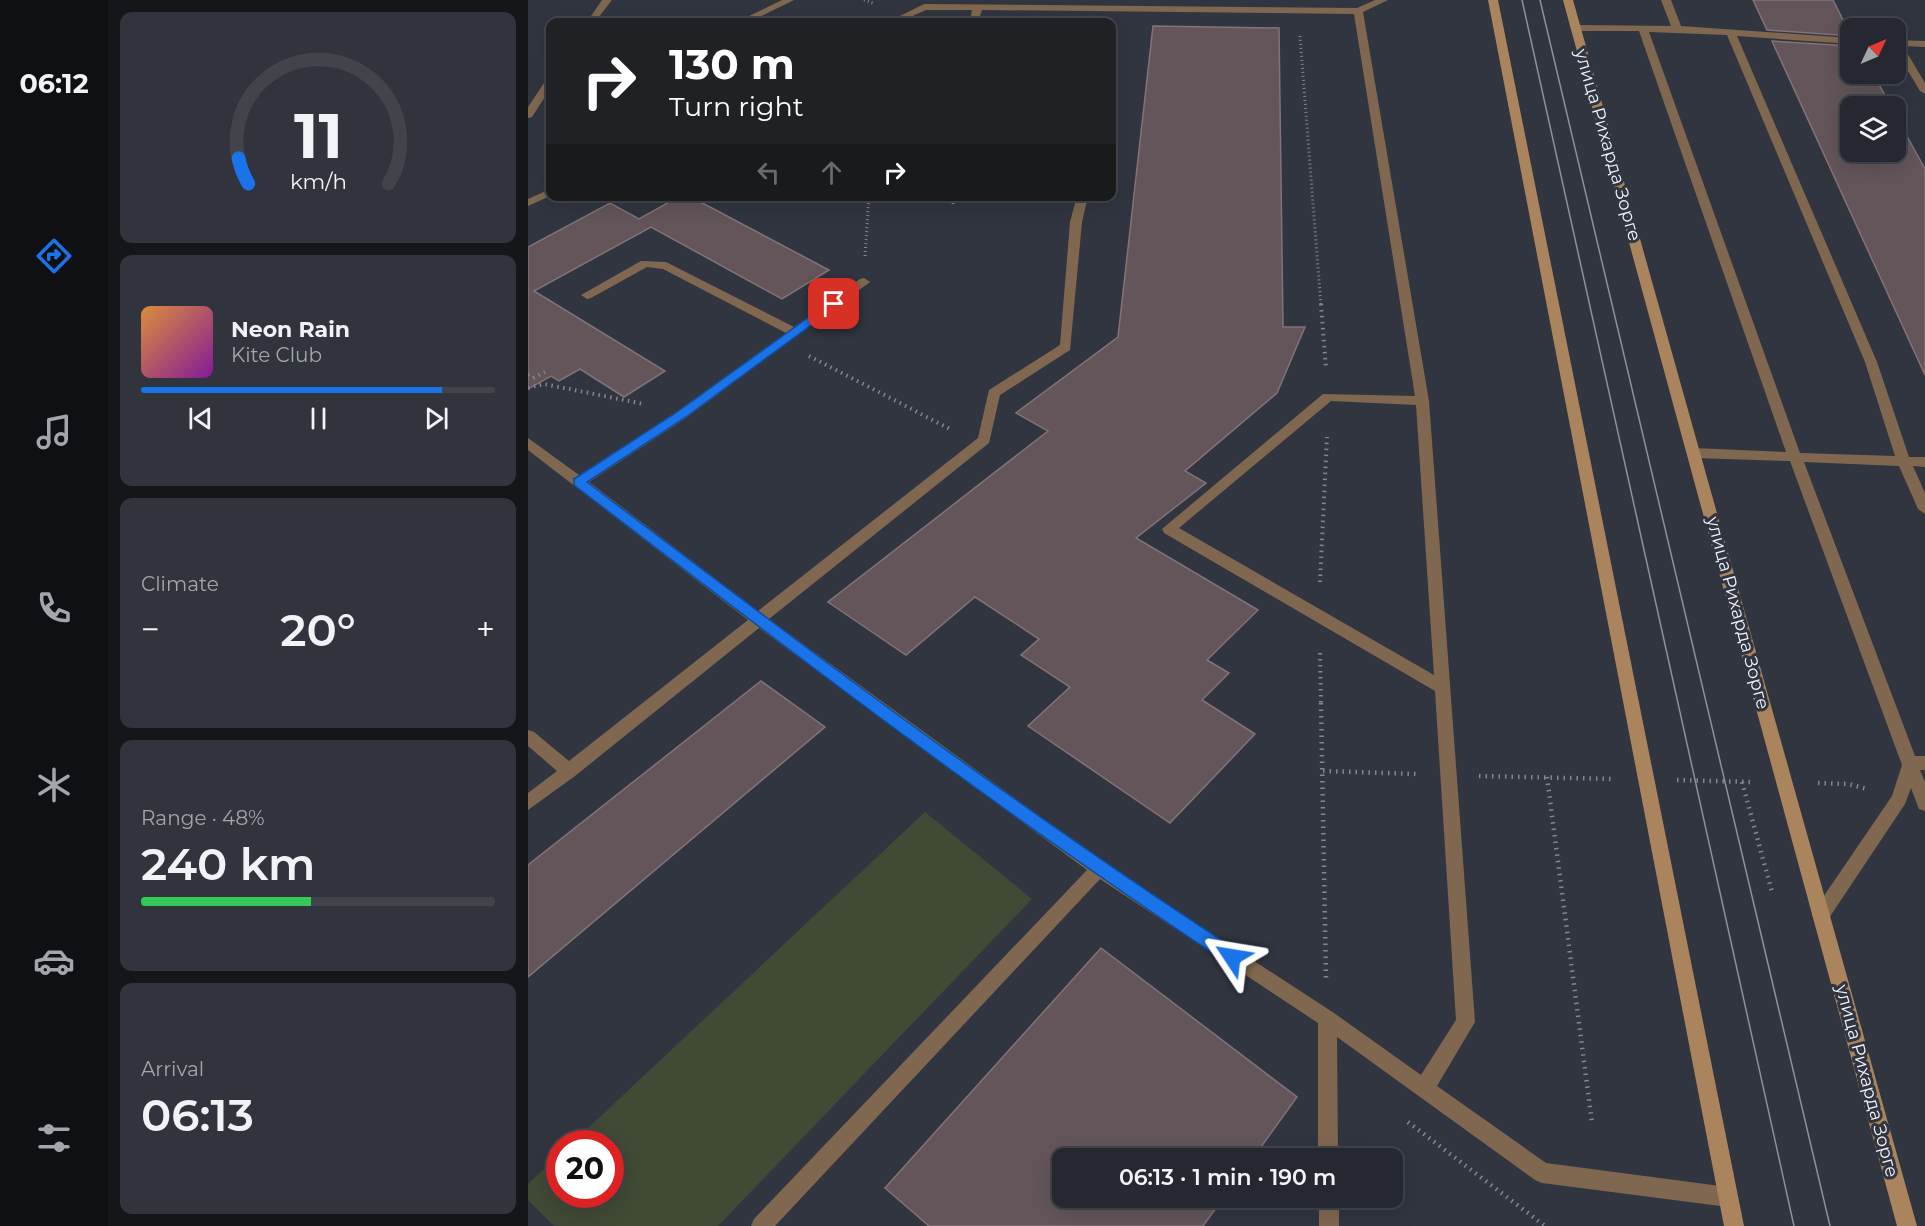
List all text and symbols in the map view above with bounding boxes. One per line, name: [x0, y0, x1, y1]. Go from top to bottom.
north arrow: [1840, 18, 1906, 84]
map controls: [1840, 18, 1906, 162]
text: 130 m: [669, 38, 795, 90]
icon: right: [570, 42, 648, 120]
street label: улица Рихарда Зорге: [1570, 45, 1646, 244]
text: 06:12: [19, 67, 89, 100]
text: Turn right: [669, 90, 804, 123]
button: layers: [1840, 96, 1906, 162]
text: 11: [294, 99, 342, 175]
icon: left: [752, 156, 785, 189]
icon: ahead: [815, 156, 848, 189]
icon: right: [878, 156, 911, 189]
text: km/h: [289, 169, 347, 195]
icon: directions: [33, 235, 75, 277]
pin: [808, 278, 859, 329]
icon: arrive: [817, 287, 850, 320]
text: Neon Rain: [231, 316, 350, 343]
text: Kite Club: [231, 343, 322, 367]
icon: previous: [184, 402, 217, 435]
icon: pause: [302, 402, 335, 435]
icon: next: [420, 402, 453, 435]
icon: music: [33, 411, 75, 453]
street label: улица Рихарда Зорге: [1701, 513, 1774, 712]
text: Climate: [141, 572, 219, 596]
icon: phone: [33, 587, 75, 629]
text: 20°: [280, 602, 356, 657]
text: −: [141, 609, 160, 649]
text: +: [476, 609, 495, 649]
icon: climate: [33, 764, 75, 806]
text: Range · 48%: [141, 806, 265, 830]
text: 240 km: [141, 836, 316, 891]
position arrow: [1200, 925, 1264, 989]
icon: car: [33, 940, 75, 982]
street label: улица Рихарда Зорге: [1830, 981, 1903, 1180]
text: Arrival: [141, 1057, 204, 1081]
text: 06:13: [141, 1087, 254, 1142]
icon: filters: [33, 1117, 75, 1159]
speed limit sign: 20: [546, 1130, 624, 1208]
text: 06:13 · 1 min · 190 m: [1119, 1164, 1336, 1191]

